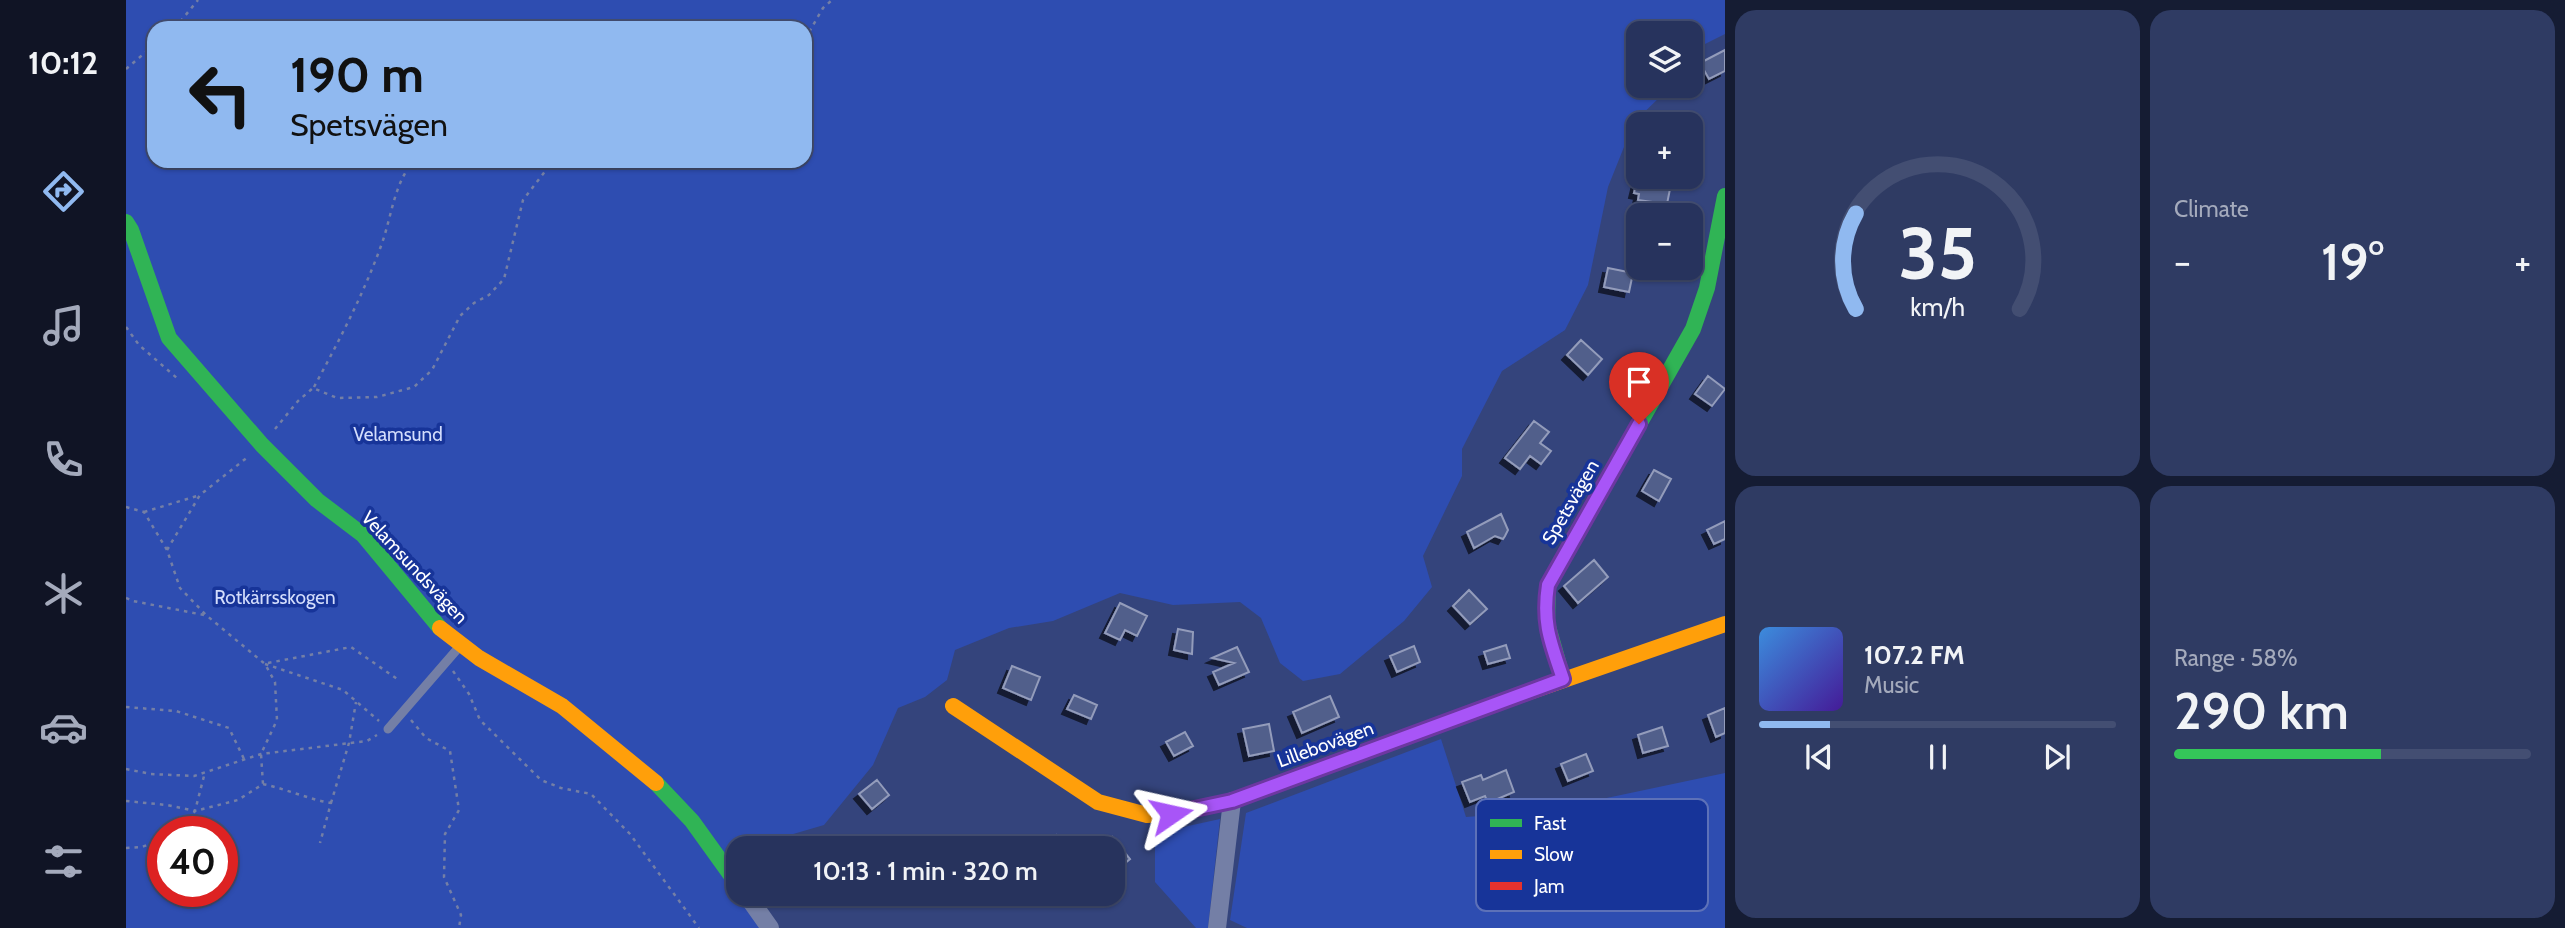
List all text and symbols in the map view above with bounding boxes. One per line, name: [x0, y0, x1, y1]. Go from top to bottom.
map controls: [1626, 21, 1703, 280]
button: layers: [1626, 21, 1703, 98]
text: 10:12: [28, 43, 98, 82]
text: 190 m: [290, 45, 424, 104]
icon: left: [175, 49, 266, 140]
text: Spetsvägen: [290, 105, 448, 144]
button: +: [1626, 112, 1703, 189]
icon: directions: [39, 167, 88, 216]
text: Climate: [2174, 195, 2249, 223]
button: −: [1626, 203, 1703, 280]
text: 35: [1898, 209, 1977, 297]
text: 19°: [2321, 230, 2384, 293]
text: −: [2174, 238, 2191, 285]
text: +: [2514, 238, 2531, 285]
text: km/h: [1910, 292, 1965, 322]
icon: music: [39, 301, 88, 350]
pin: [1609, 352, 1669, 424]
icon: arrive: [1620, 363, 1658, 401]
park label: Velamsund: [353, 423, 443, 446]
icon: phone: [39, 435, 88, 484]
street label: Spetsvägen: [1537, 456, 1604, 549]
street label: Velamsundsvägen: [357, 506, 473, 628]
icon: climate: [39, 569, 88, 618]
park label: Rotkärrsskogen: [214, 586, 336, 609]
text: 107.2 FM: [1864, 639, 1965, 671]
text: Range · 58%: [2174, 644, 2298, 672]
text: Music: [1864, 671, 1919, 699]
text: 290 km: [2174, 679, 2349, 742]
icon: car: [39, 703, 88, 752]
street label: Lillebovägen: [1274, 716, 1377, 773]
icon: previous: [1800, 738, 1838, 776]
icon: pause: [1919, 738, 1957, 776]
icon: next: [2038, 738, 2076, 776]
position arrow: [1134, 777, 1208, 851]
legend: [1476, 799, 1708, 911]
text: Fast: [1534, 812, 1567, 835]
speed limit sign: 40: [147, 816, 238, 907]
icon: filters: [39, 837, 88, 886]
text: Slow: [1534, 843, 1574, 866]
text: 10:13 · 1 min · 320 m: [813, 855, 1038, 887]
text: Jam: [1533, 875, 1564, 898]

